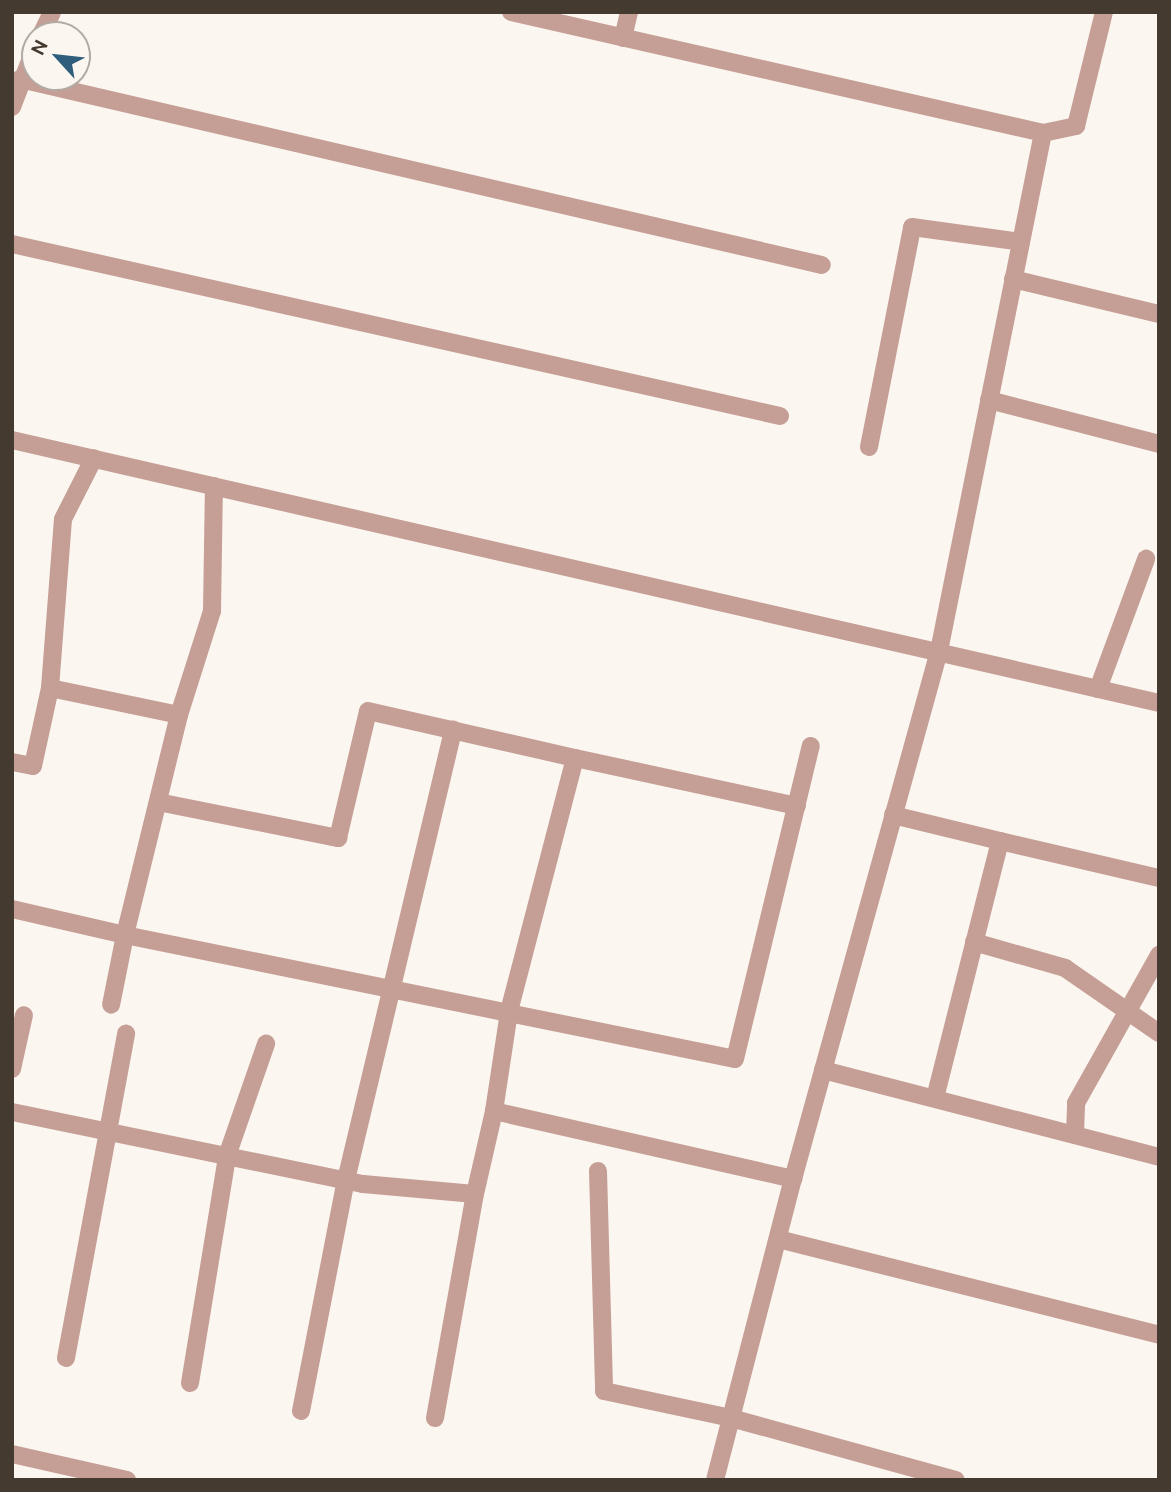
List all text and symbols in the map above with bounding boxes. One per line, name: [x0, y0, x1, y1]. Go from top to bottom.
north arrow: [21, 21, 91, 91]
text: N: [26, 36, 52, 59]

